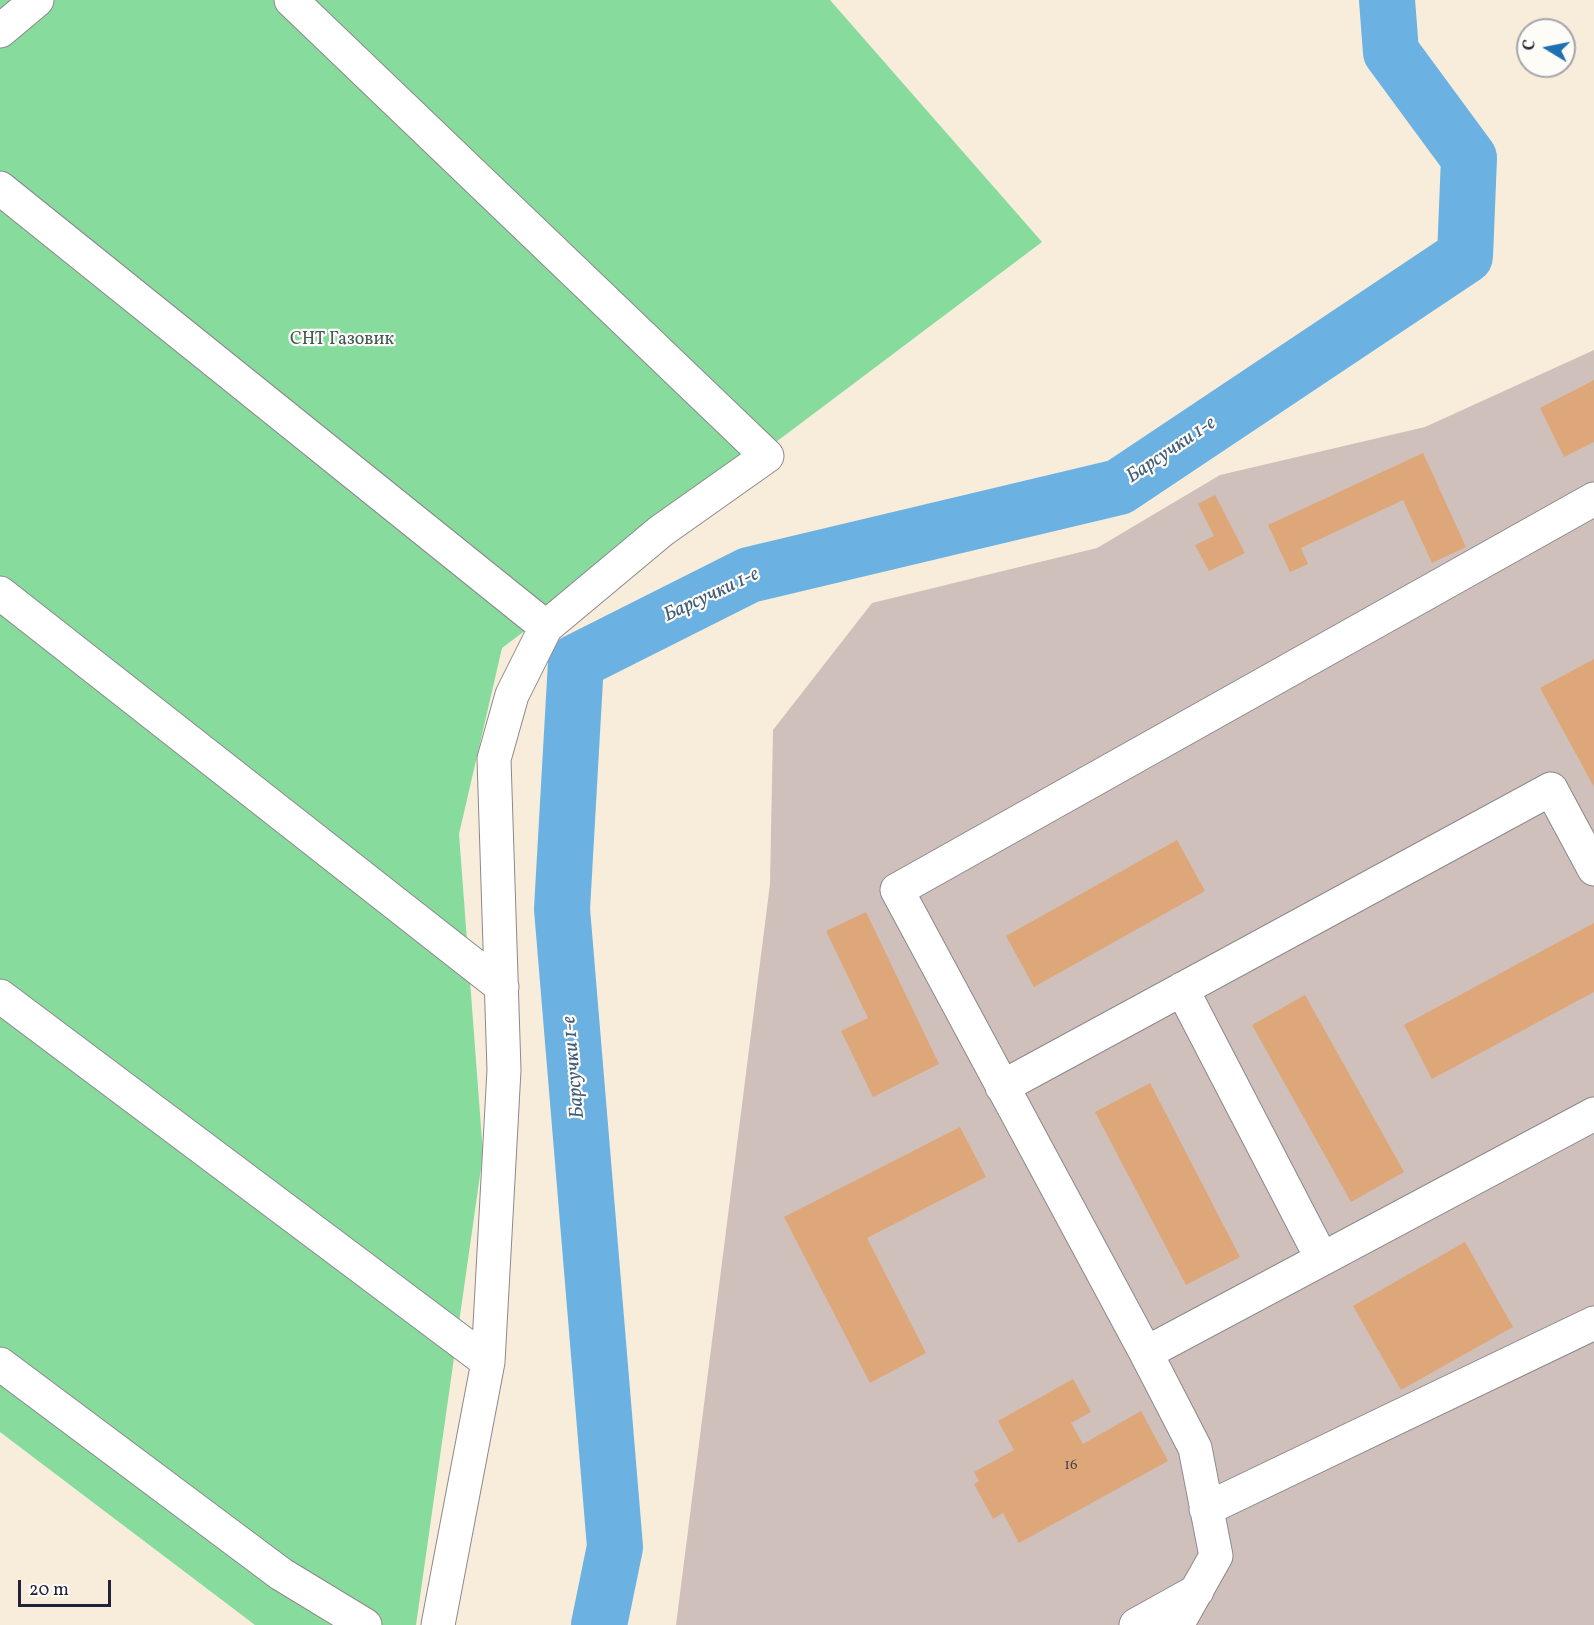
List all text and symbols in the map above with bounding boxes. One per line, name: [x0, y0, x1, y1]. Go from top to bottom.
north arrow: [1516, 18, 1576, 78]
text: С: [1519, 38, 1542, 52]
park label: СНТ Газовик: [290, 330, 394, 352]
water label: Барсучки 1-е: [1123, 412, 1221, 490]
water label: Барсучки 1-е: [661, 563, 763, 629]
water label: Барсучки 1-е: [559, 1015, 591, 1119]
house number: 16: [1064, 1457, 1078, 1475]
scale bar: [21, 1568, 114, 1606]
text: 20 m: [29, 1578, 69, 1603]

